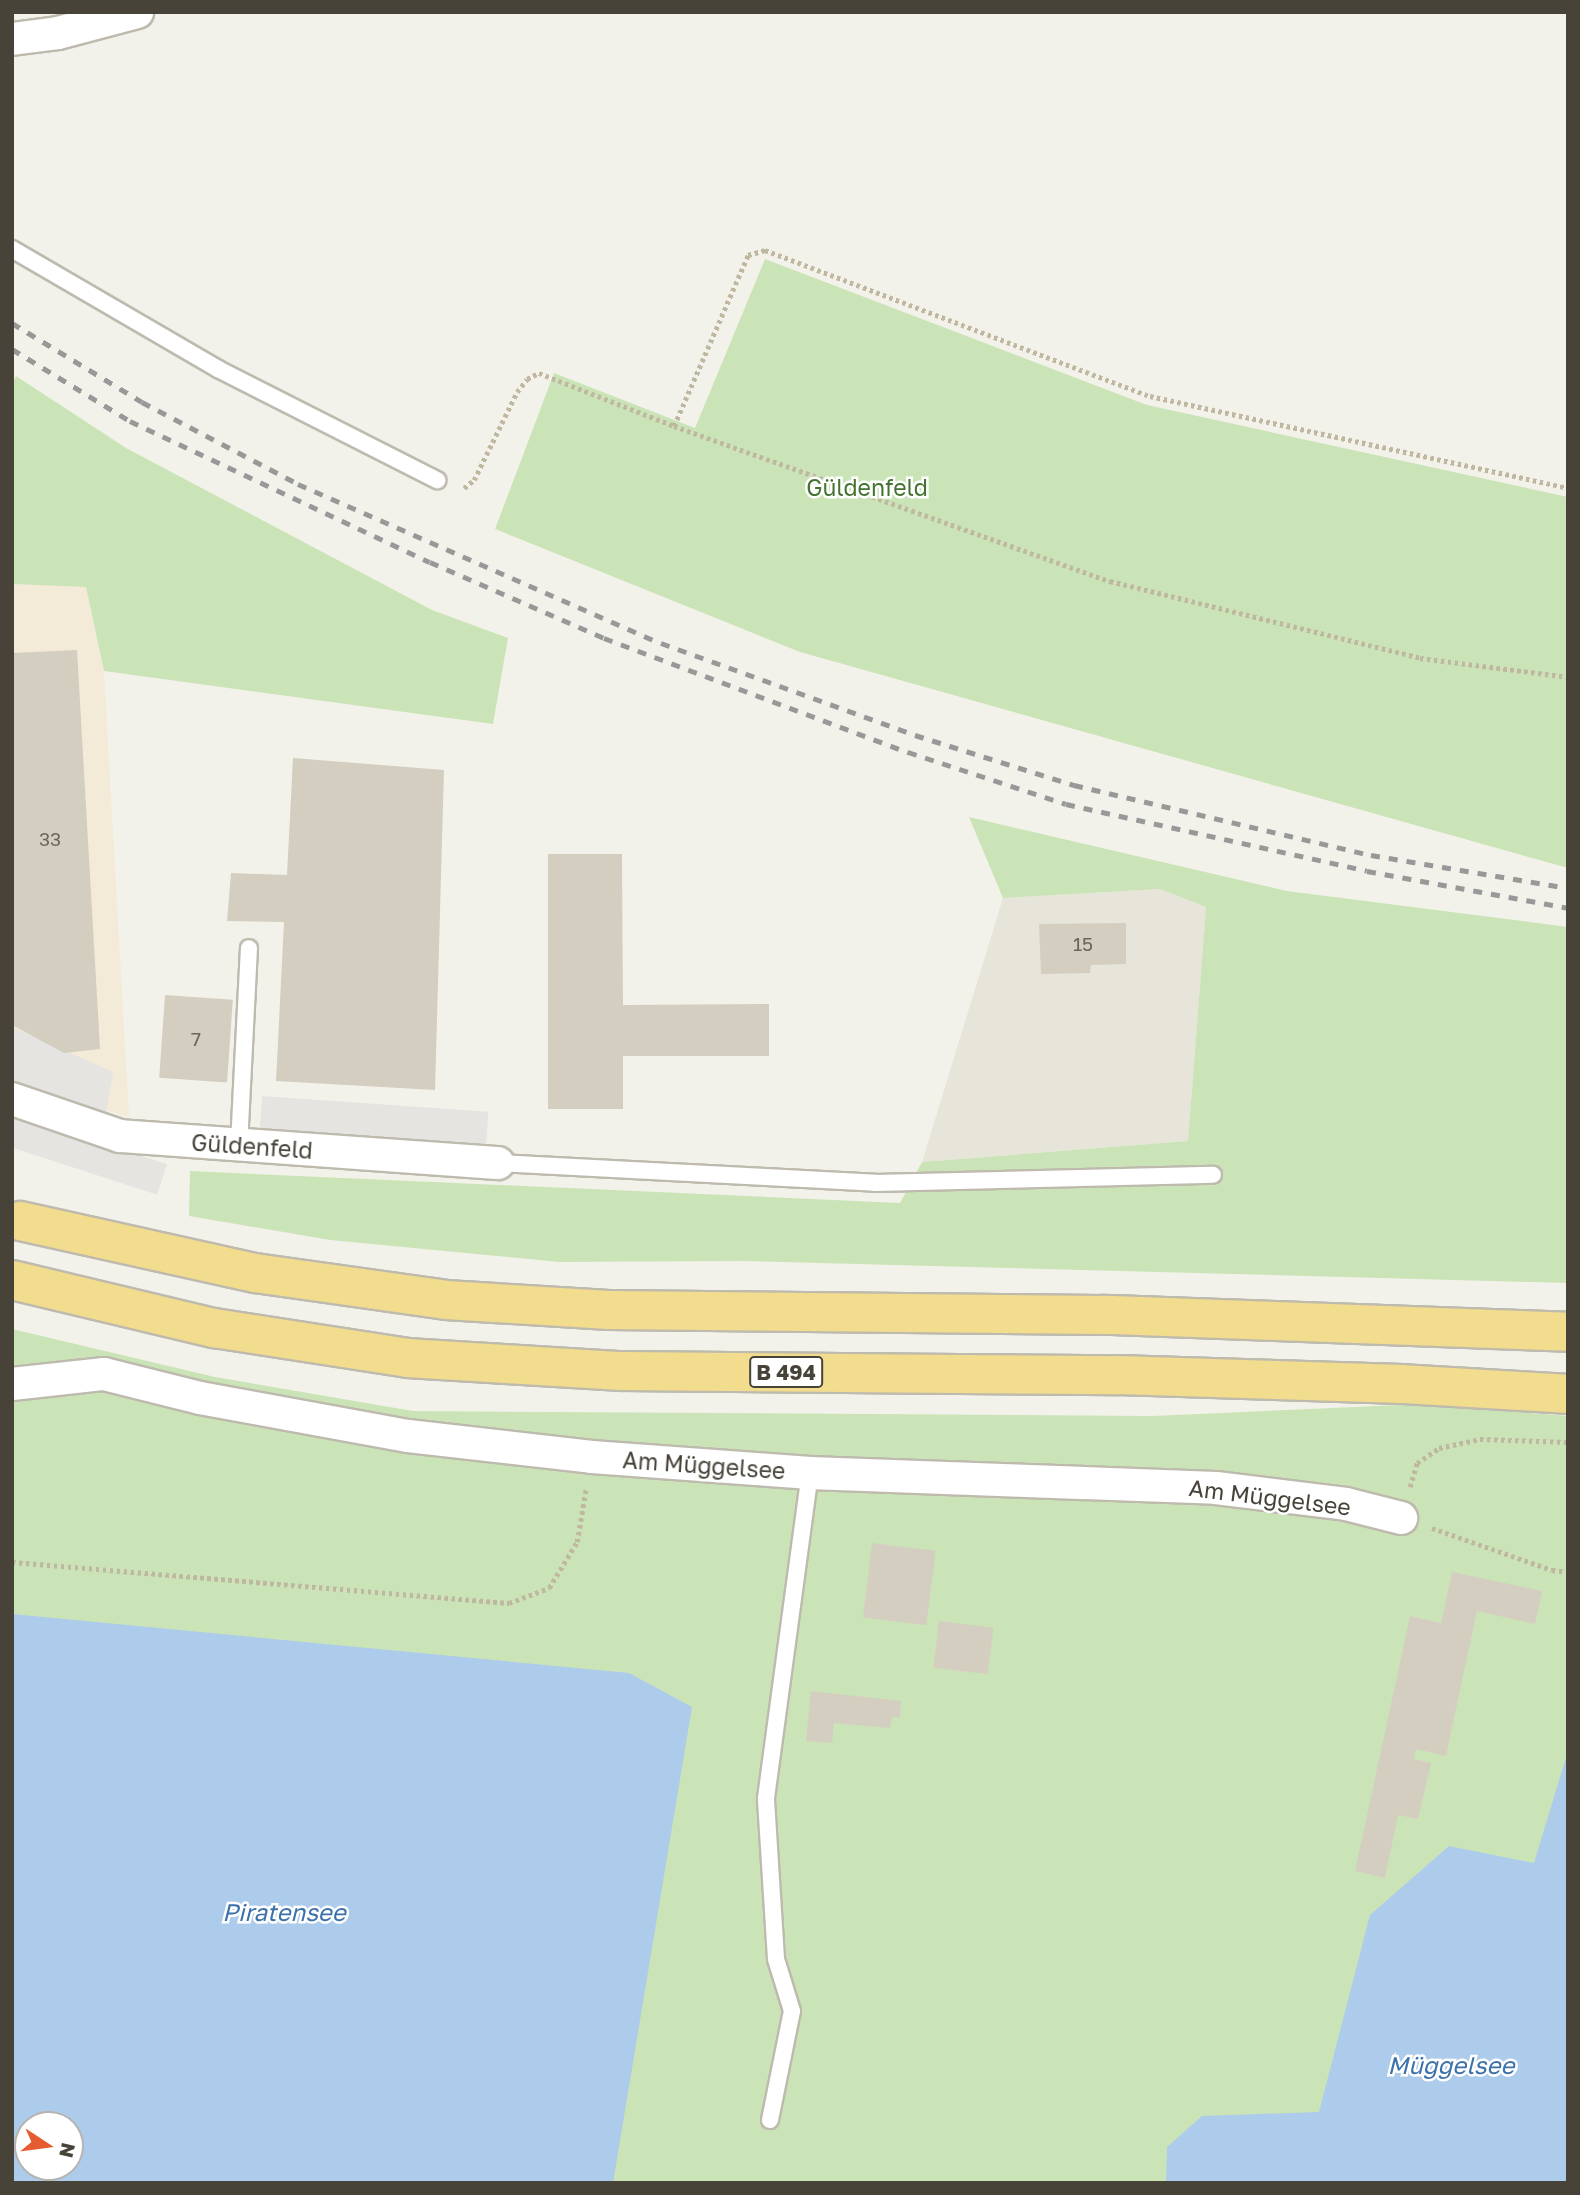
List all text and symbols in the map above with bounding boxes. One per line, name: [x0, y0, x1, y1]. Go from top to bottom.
park label: Güldenfeld: [806, 473, 928, 501]
house number: 33: [39, 828, 61, 850]
house number: 15: [1073, 933, 1093, 955]
house number: 7: [191, 1028, 201, 1050]
street label: Güldenfeld: [190, 1128, 314, 1164]
road number: B 494: [748, 1354, 824, 1390]
street label: Am Müggelsee: [622, 1446, 786, 1484]
street label: Am Müggelsee: [1187, 1473, 1353, 1521]
water label: Piratensee: [222, 1898, 346, 1926]
water label: Müggelsee: [1388, 2051, 1514, 2079]
north arrow: [14, 2111, 84, 2181]
text: N: [55, 2141, 81, 2160]

